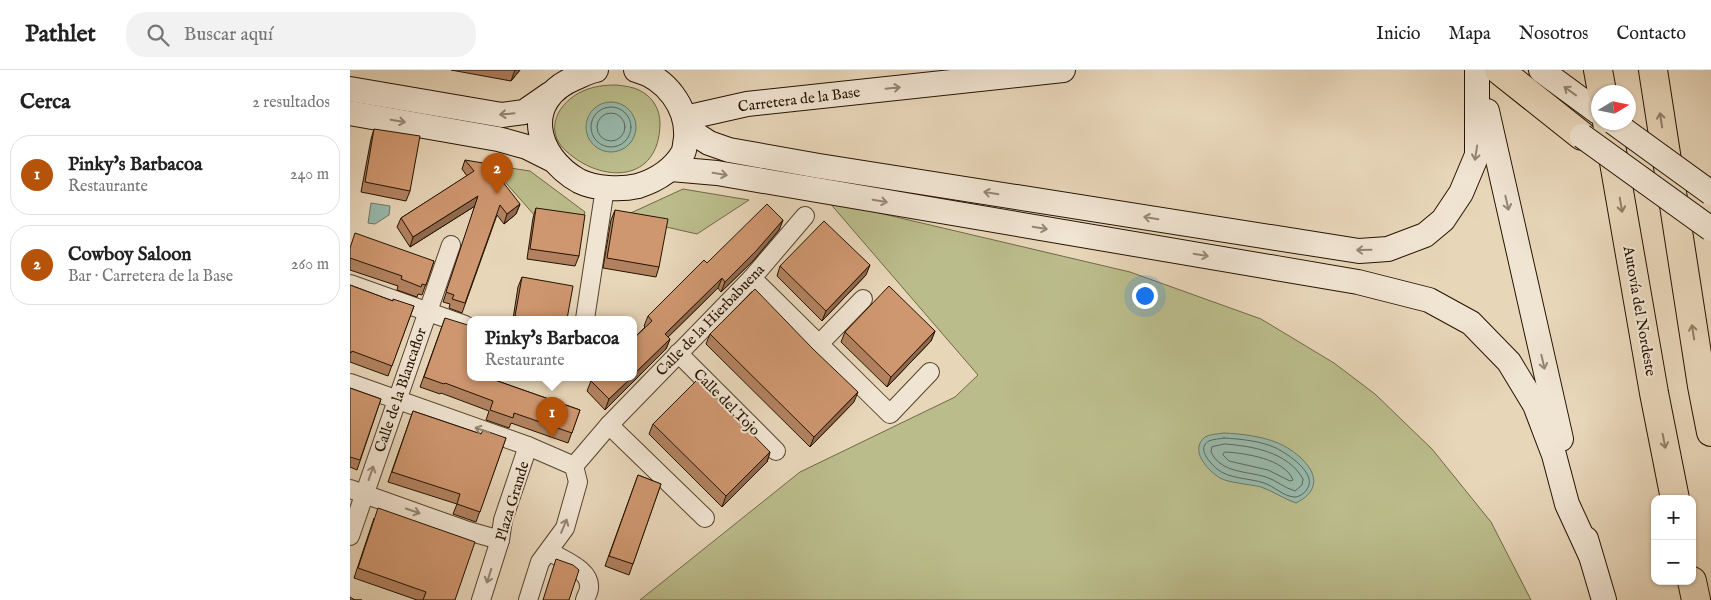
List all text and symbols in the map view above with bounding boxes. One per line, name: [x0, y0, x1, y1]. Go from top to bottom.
search box: [126, 12, 476, 57]
text: Pathlet: [25, 19, 96, 50]
icon: search: [144, 21, 172, 49]
text: Buscar aquí: [184, 23, 273, 47]
text: Inicio: [1376, 23, 1421, 46]
text: Mapa: [1449, 23, 1491, 46]
text: Nosotros: [1519, 23, 1588, 46]
text: Contacto: [1616, 23, 1686, 46]
street label: Carretera de la Base: [737, 83, 861, 116]
one-way arrow: [885, 83, 901, 93]
north arrow: [1591, 85, 1636, 130]
one-way arrow: [1563, 86, 1577, 96]
text: Cerca: [20, 89, 70, 116]
text: 2 resultados: [252, 93, 330, 113]
one-way arrow: [500, 109, 516, 119]
one-way arrow: [1655, 112, 1665, 128]
one-way arrow: [390, 117, 406, 127]
one-way arrow: [1471, 145, 1481, 161]
text: Pinky's Barbacoa: [68, 153, 202, 177]
pin: 2: [481, 153, 513, 194]
text: 1: [34, 165, 40, 185]
text: 240 m: [290, 165, 329, 185]
one-way arrow: [712, 169, 728, 179]
text: Restaurante: [68, 177, 148, 197]
one-way arrow: [983, 188, 999, 198]
one-way arrow: [1503, 194, 1512, 210]
one-way arrow: [872, 197, 888, 207]
one-way arrow: [1617, 197, 1627, 213]
one-way arrow: [1144, 213, 1160, 223]
one-way arrow: [1032, 224, 1048, 234]
text: Cowboy Saloon: [68, 243, 191, 267]
street label: Autovía del Nordeste: [1619, 243, 1660, 378]
one-way arrow: [1356, 245, 1372, 255]
one-way arrow: [1192, 251, 1208, 261]
text: 2: [33, 255, 41, 275]
text: 260 m: [291, 255, 329, 275]
street label: Calle de la Hierbabuena: [652, 260, 769, 380]
text: Bar · Carretera de la Base: [68, 267, 233, 287]
your location: [1132, 283, 1158, 309]
popup: [467, 316, 637, 381]
one-way arrow: [1688, 324, 1698, 340]
street label: Calle de la Blancaflor: [370, 325, 431, 455]
text: Pinky's Barbacoa: [485, 327, 619, 351]
text: Restaurante: [485, 351, 565, 371]
one-way arrow: [1539, 353, 1548, 369]
street label: Calle del Tojo: [689, 365, 764, 440]
pin: 1: [536, 397, 568, 438]
one-way arrow: [475, 425, 491, 434]
one-way arrow: [1660, 432, 1669, 448]
street label: Plaza Grande: [491, 459, 534, 543]
one-way arrow: [367, 465, 377, 481]
map controls: [1651, 495, 1696, 585]
button: +: [1651, 495, 1696, 540]
one-way arrow: [404, 507, 420, 516]
one-way arrow: [560, 519, 570, 534]
button: −: [1651, 540, 1696, 585]
one-way arrow: [483, 567, 493, 583]

